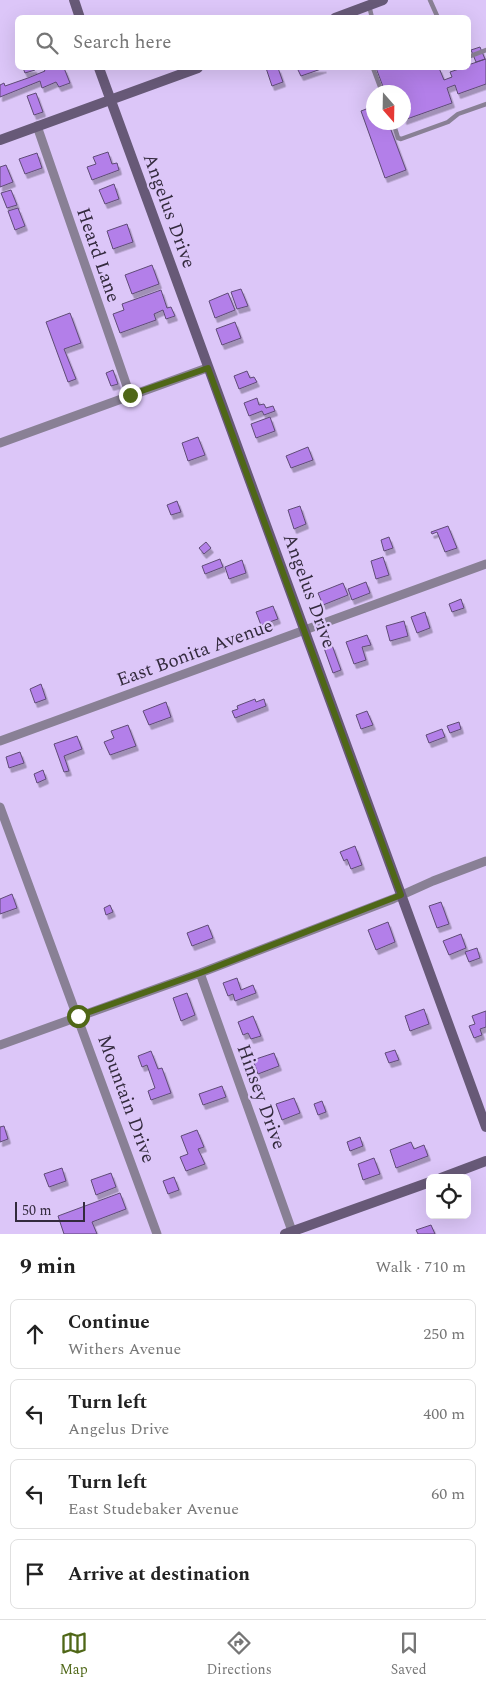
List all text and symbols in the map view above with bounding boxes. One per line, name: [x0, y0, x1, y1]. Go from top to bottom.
search box: [15, 15, 471, 70]
text: Search here: [73, 28, 172, 57]
icon: search: [33, 29, 61, 57]
north arrow: [366, 85, 411, 130]
street label: Angelus Drive: [135, 150, 203, 272]
street label: Heard Lane: [68, 204, 128, 306]
route end: [119, 384, 142, 407]
street label: Angelus Drive: [275, 530, 343, 652]
street label: East Bonita Avenue: [113, 611, 277, 695]
route start: [67, 1005, 90, 1028]
street label: Mountain Drive: [89, 1031, 163, 1167]
street label: Hinsey Drive: [229, 1040, 293, 1154]
map controls: [426, 1174, 471, 1219]
button: locate: [426, 1174, 471, 1219]
scale bar: [15, 1199, 85, 1222]
text: 50 m: [22, 1200, 52, 1221]
text: 9 min: [20, 1251, 76, 1283]
text: Walk · 710 m: [375, 1255, 466, 1279]
text: Continue: [68, 1308, 150, 1337]
icon: ahead: [21, 1320, 49, 1348]
text: 250 m: [423, 1322, 465, 1346]
text: Withers Avenue: [68, 1337, 181, 1361]
text: Turn left: [68, 1388, 147, 1417]
icon: left: [21, 1400, 49, 1428]
text: 400 m: [423, 1402, 465, 1426]
text: Angelus Drive: [68, 1417, 169, 1441]
text: Turn left: [68, 1468, 147, 1497]
icon: left: [21, 1480, 49, 1508]
text: 60 m: [431, 1482, 465, 1506]
text: East Studebaker Avenue: [68, 1497, 239, 1521]
icon: arrive: [21, 1560, 49, 1588]
text: Arrive at destination: [68, 1560, 250, 1589]
tab: Map: [59, 1629, 88, 1680]
tab: Directions: [206, 1629, 272, 1680]
tab: Saved: [391, 1629, 427, 1680]

